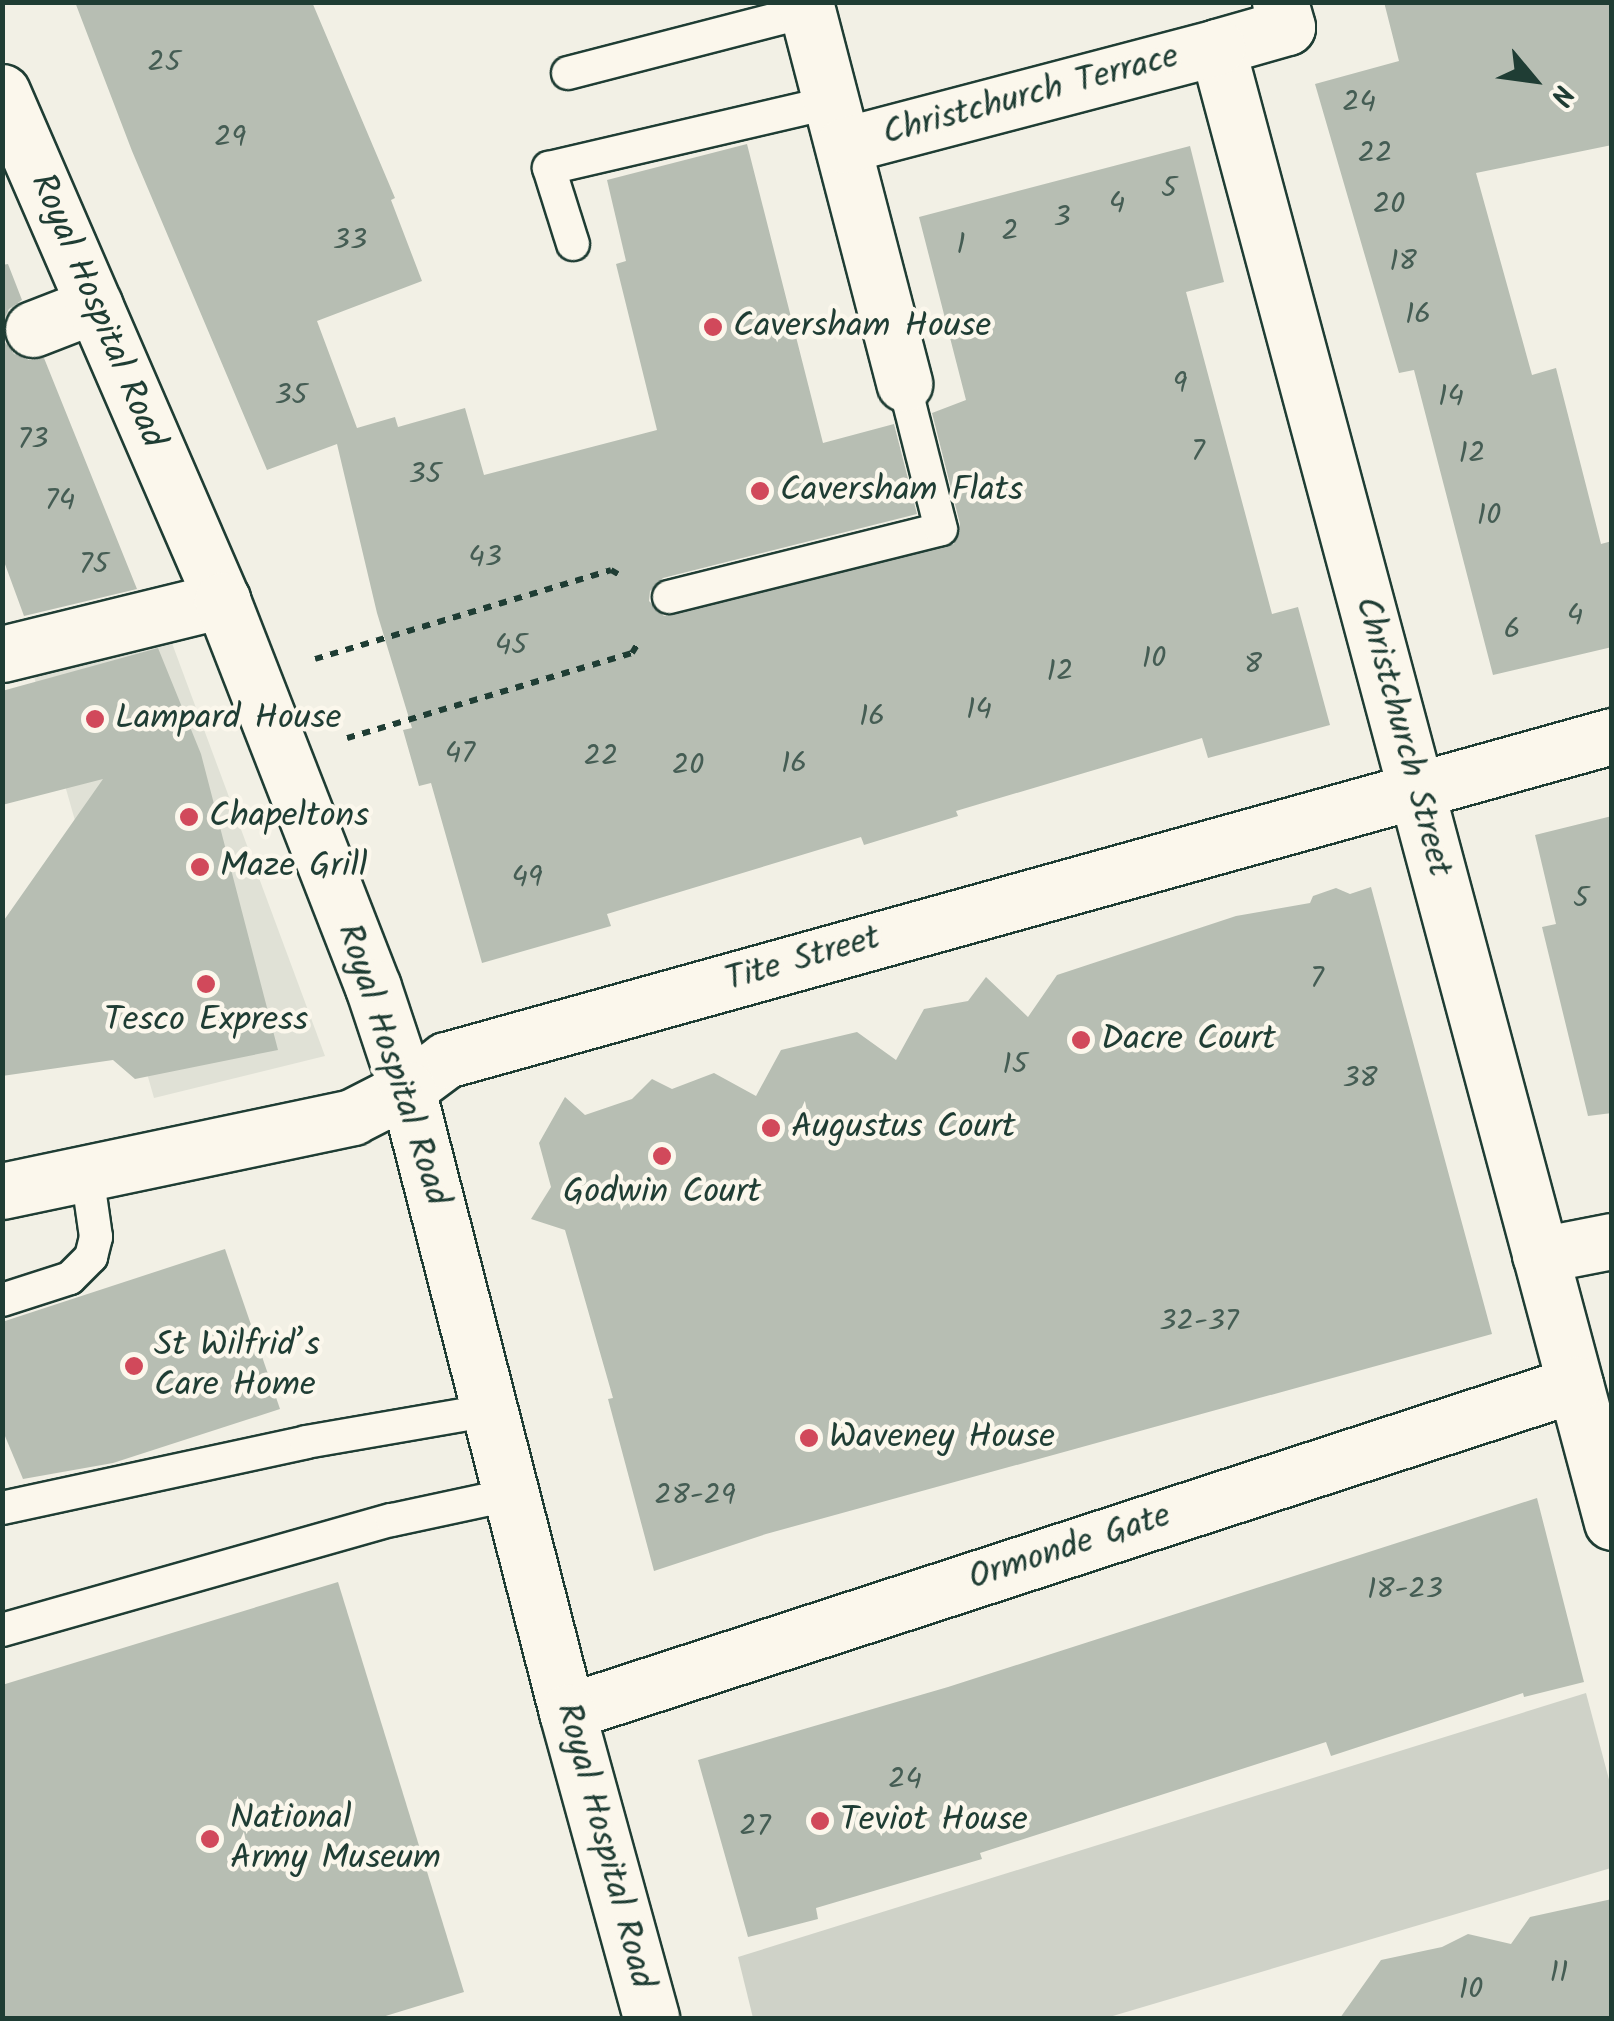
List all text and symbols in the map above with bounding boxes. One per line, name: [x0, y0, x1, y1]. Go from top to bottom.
north arrow: [1484, 30, 1584, 130]
street label: Christchurch Terrace: [878, 36, 1184, 156]
house number: 25: [147, 45, 181, 81]
text: N: [1537, 76, 1585, 113]
house number: 24: [1342, 85, 1376, 121]
house number: 29: [214, 120, 246, 156]
house number: 22: [1358, 136, 1392, 172]
street label: Royal Hospital Road: [20, 168, 174, 454]
house number: 5: [1161, 171, 1177, 207]
house number: 4: [1109, 186, 1125, 222]
house number: 20: [1373, 187, 1405, 223]
house number: 3: [1053, 200, 1071, 236]
house number: 2: [1001, 214, 1019, 250]
house number: 33: [333, 223, 367, 259]
house number: 1: [956, 227, 966, 263]
house number: 18: [1389, 244, 1417, 280]
house number: 16: [1405, 297, 1431, 333]
place label: Caversham House: [733, 306, 991, 348]
marker: Caversham House: [702, 316, 724, 338]
house number: 9: [1173, 366, 1187, 402]
house number: 35: [274, 378, 308, 414]
house number: 14: [1438, 379, 1464, 415]
house number: 73: [18, 422, 48, 458]
house number: 7: [1191, 434, 1205, 470]
house number: 12: [1459, 436, 1485, 472]
house number: 35: [408, 457, 442, 493]
place label: Caversham Flats: [780, 470, 1023, 512]
marker: Caversham Flats: [749, 480, 771, 502]
house number: 74: [45, 483, 75, 519]
house number: 10: [1477, 498, 1501, 534]
house number: 43: [468, 540, 502, 576]
house number: 75: [79, 547, 109, 583]
street label: Christchurch Street: [1344, 592, 1460, 882]
house number: 4: [1567, 598, 1583, 634]
house number: 6: [1504, 612, 1520, 648]
house number: 45: [495, 628, 527, 664]
house number: 10: [1142, 641, 1166, 677]
house number: 8: [1244, 647, 1262, 683]
house number: 12: [1047, 654, 1073, 690]
house number: 14: [966, 692, 992, 728]
place label: Lampard House: [115, 698, 341, 740]
house number: 16: [859, 699, 885, 735]
marker: Lampard House: [84, 708, 106, 730]
house number: 47: [445, 736, 475, 772]
house number: 22: [584, 739, 618, 775]
house number: 16: [781, 746, 807, 782]
house number: 20: [672, 748, 704, 784]
place label: Chapeltons: [209, 796, 369, 838]
marker: Chapeltons: [178, 806, 200, 828]
place label: Maze Grill: [220, 846, 368, 888]
marker: Maze Grill: [189, 856, 211, 878]
house number: 49: [511, 860, 543, 896]
house number: 5: [1573, 881, 1589, 917]
street label: Tite Street: [721, 918, 885, 1002]
street label: Royal Hospital Road: [327, 919, 457, 1211]
house number: 7: [1310, 961, 1324, 997]
marker: Tesco Express: [195, 973, 217, 995]
place label: Tesco Express: [104, 1000, 308, 1042]
place label: Dacre Court: [1101, 1019, 1276, 1061]
marker: Dacre Court: [1070, 1029, 1092, 1051]
house number: 15: [1002, 1047, 1028, 1083]
house number: 38: [1342, 1061, 1378, 1097]
place label: Augustus Court: [791, 1107, 1016, 1149]
marker: Augustus Court: [760, 1117, 782, 1139]
marker: Godwin Court: [651, 1145, 673, 1167]
place label: Godwin Court: [563, 1172, 761, 1214]
house number: 32-37: [1159, 1304, 1239, 1340]
place label: St Wilfrid’s Care Home: [154, 1325, 320, 1407]
marker: St Wilfrid’s Care Home: [123, 1355, 145, 1377]
place label: Waveney House: [829, 1417, 1055, 1459]
marker: Waveney House: [798, 1427, 820, 1449]
house number: 28-29: [654, 1478, 736, 1514]
street label: Ormonde Gate: [964, 1496, 1176, 1600]
house number: 18-23: [1367, 1572, 1443, 1608]
street label: Royal Hospital Road: [546, 1699, 662, 1993]
house number: 24: [888, 1762, 922, 1798]
place label: National Army Museum: [230, 1798, 441, 1880]
place label: Teviot House: [840, 1800, 1028, 1842]
house number: 27: [739, 1809, 771, 1845]
marker: Teviot House: [809, 1810, 831, 1832]
marker: National Army Museum: [199, 1828, 221, 1850]
house number: 11: [1550, 1955, 1568, 1991]
house number: 10: [1459, 1972, 1483, 2008]

